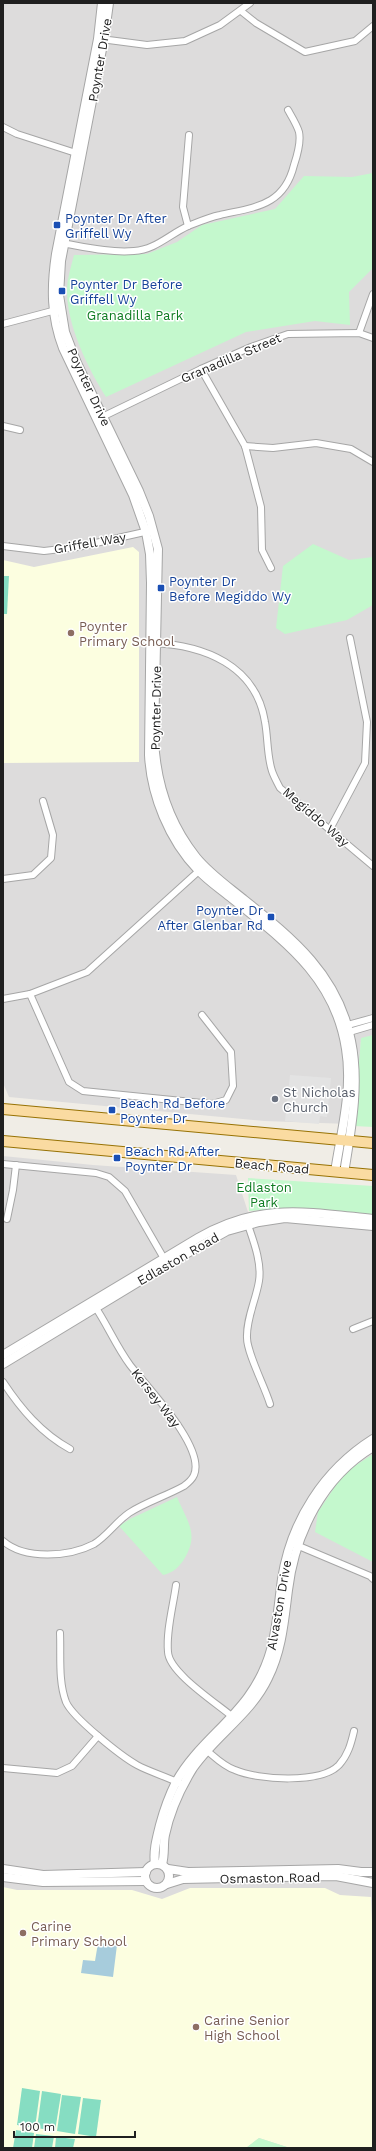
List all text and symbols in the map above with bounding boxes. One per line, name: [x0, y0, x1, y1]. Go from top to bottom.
street label: Poynter Drive: [85, 17, 115, 103]
place label: Poynter Dr After Griffell Wy: [65, 211, 167, 241]
marker: Poynter Dr After Griffell Wy: [52, 220, 62, 230]
place label: Poynter Dr Before Griffell Wy: [70, 277, 182, 307]
marker: Poynter Dr Before Griffell Wy: [57, 286, 67, 296]
park label: Granadilla Park: [87, 308, 184, 323]
street label: Granadilla Street: [179, 330, 284, 386]
street label: Poynter Drive: [64, 345, 114, 429]
street label: Griffell Way: [53, 529, 128, 557]
place label: Poynter Dr Before Megiddo Wy: [169, 574, 291, 604]
marker: Poynter Dr Before Megiddo Wy: [156, 583, 166, 593]
place label: Poynter Primary School: [79, 619, 175, 649]
marker: Poynter Primary School: [66, 628, 76, 638]
street label: Poynter Drive: [148, 665, 164, 751]
street label: Megiddo Way: [280, 784, 352, 850]
place label: Poynter Dr After Glenbar Rd: [157, 903, 263, 933]
marker: Poynter Dr After Glenbar Rd: [266, 912, 276, 922]
place label: St Nicholas Church: [283, 1085, 356, 1115]
marker: St Nicholas Church: [270, 1094, 280, 1104]
place label: Beach Rd Before Poynter Dr: [120, 1096, 225, 1126]
marker: Beach Rd Before Poynter Dr: [107, 1105, 117, 1115]
place label: Beach Rd After Poynter Dr: [125, 1144, 220, 1174]
marker: Beach Rd After Poynter Dr: [112, 1153, 122, 1163]
street label: Beach Road: [234, 1155, 310, 1177]
park label: Edlaston Park: [236, 1180, 292, 1210]
street label: Edlaston Road: [134, 1230, 222, 1288]
street label: Kersey Way: [128, 1366, 184, 1431]
street label: Alvaston Drive: [264, 1559, 294, 1651]
street label: Osmaston Road: [220, 1870, 320, 1886]
place label: Carine Primary School: [31, 1919, 127, 1949]
marker: Carine Primary School: [18, 1928, 28, 1938]
place label: Carine Senior High School: [204, 2013, 289, 2043]
marker: Carine Senior High School: [191, 2022, 201, 2032]
scale bar: [14, 2113, 135, 2139]
text: 100 m: [20, 2120, 55, 2134]

